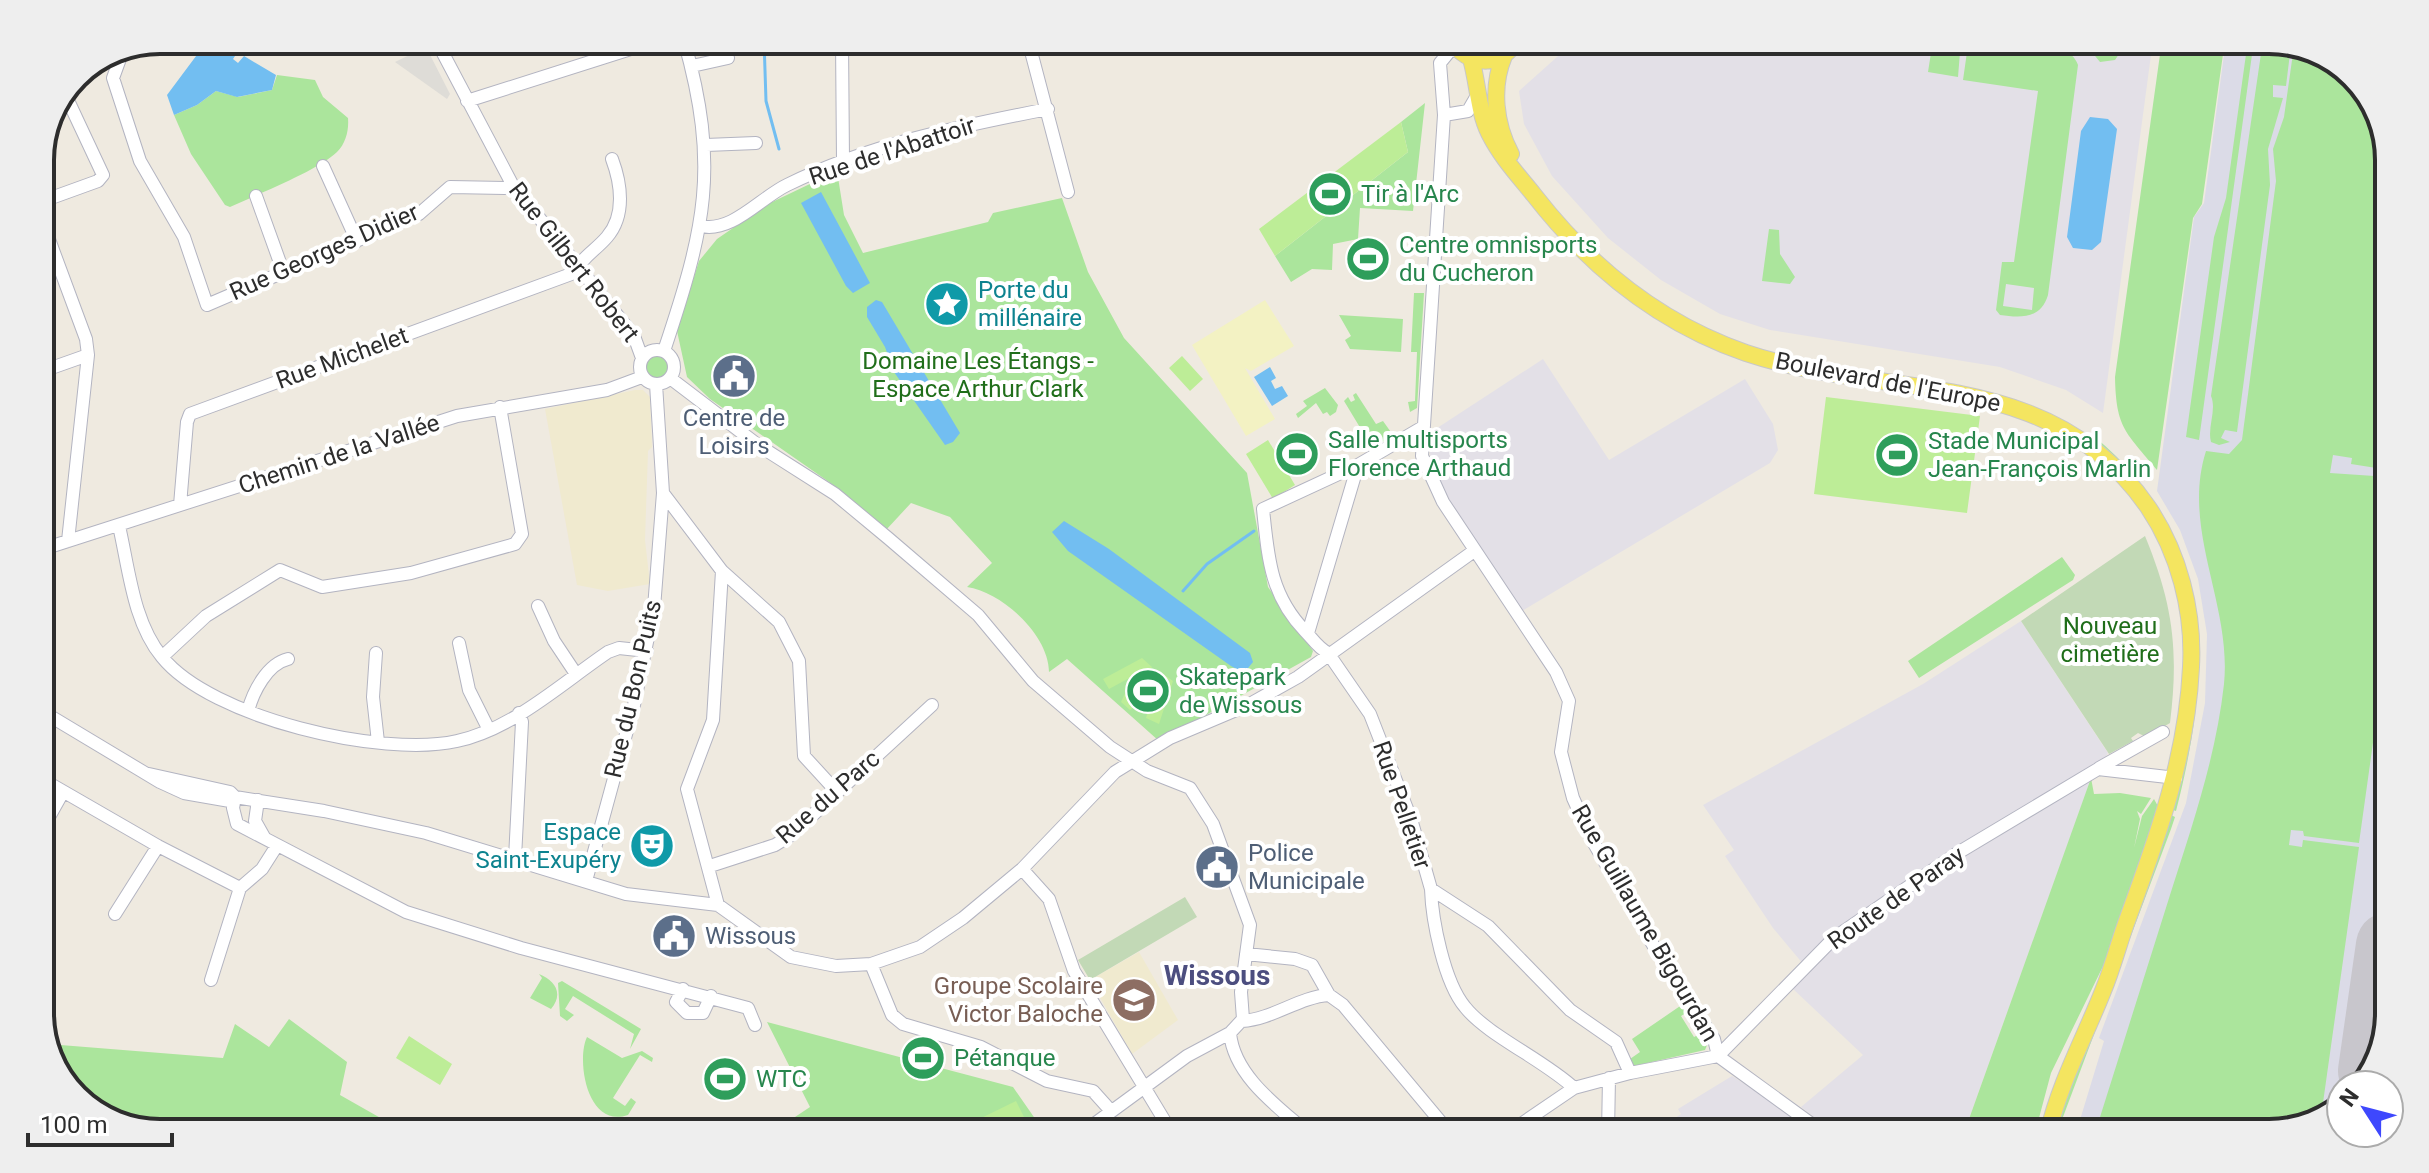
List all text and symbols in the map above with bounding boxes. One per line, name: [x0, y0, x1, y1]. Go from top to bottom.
street label: Rue de l'Abattoir: [805, 111, 979, 191]
sports icon: Tir à l'Arc: [1306, 170, 1354, 218]
street label: Rue Gilbert Robert: [503, 177, 645, 347]
place label: Tir à l'Arc: [1361, 180, 1459, 208]
street label: Rue Georges Didier: [225, 198, 423, 306]
place label: Centre omnisports du Cucheron: [1399, 231, 1597, 287]
sports icon: Centre omnisports du Cucheron: [1344, 235, 1392, 283]
place label: Porte du millénaire: [978, 276, 1082, 332]
place icon: Porte du millénaire: [923, 280, 971, 328]
street label: Rue Michelet: [272, 321, 412, 395]
street label: Boulevard de l'Europe: [1773, 346, 2003, 418]
park label: Domaine Les Étangs - Espace Arthur Clark: [862, 347, 1094, 403]
public building icon: Centre de Loisirs: [710, 352, 758, 400]
place label: Centre de Loisirs: [683, 404, 785, 460]
street label: Chemin de la Vallée: [235, 408, 443, 500]
place label: Salle multisports Florence Arthaud: [1328, 426, 1511, 482]
place label: Stade Municipal Jean-François Marlin: [1928, 427, 2151, 483]
sports icon: Salle multisports Florence Arthaud: [1273, 430, 1321, 478]
sports icon: Stade Municipal Jean-François Marlin: [1873, 431, 1921, 479]
street label: Rue du Bon Puits: [599, 597, 667, 781]
park label: Nouveau cimetière: [2060, 612, 2160, 668]
place label: Skatepark de Wissous: [1179, 663, 1302, 719]
sports icon: Skatepark de Wissous: [1124, 667, 1172, 715]
street label: Rue Pelletier: [1367, 737, 1437, 873]
street label: Rue du Parc: [771, 744, 885, 850]
street label: Rue Guillaume Bigourdan: [1566, 800, 1724, 1046]
place label: Espace Saint-Exupéry: [475, 818, 622, 874]
theatre icon: Espace Saint-Exupéry: [628, 822, 676, 870]
place label: Police Municipale: [1248, 839, 1365, 895]
street label: Route de Paray: [1822, 840, 1970, 955]
public building icon: Police Municipale: [1193, 843, 1241, 891]
public building icon: Wissous: [650, 912, 698, 960]
place label: Wissous: [705, 922, 796, 950]
district label: Wissous: [1164, 959, 1270, 992]
place label: Groupe Scolaire Victor Baloche: [934, 972, 1103, 1028]
school or university icon: Groupe Scolaire Victor Baloche: [1110, 976, 1158, 1024]
sports icon: Pétanque: [899, 1034, 947, 1082]
place label: Pétanque: [954, 1044, 1055, 1072]
sports icon: WTC: [701, 1055, 749, 1103]
place label: WTC: [756, 1065, 807, 1093]
north arrow: [2325, 1069, 2405, 1149]
text: N: [2335, 1084, 2364, 1111]
scale bar: [28, 1097, 172, 1147]
text: 100 m: [40, 1111, 107, 1139]

